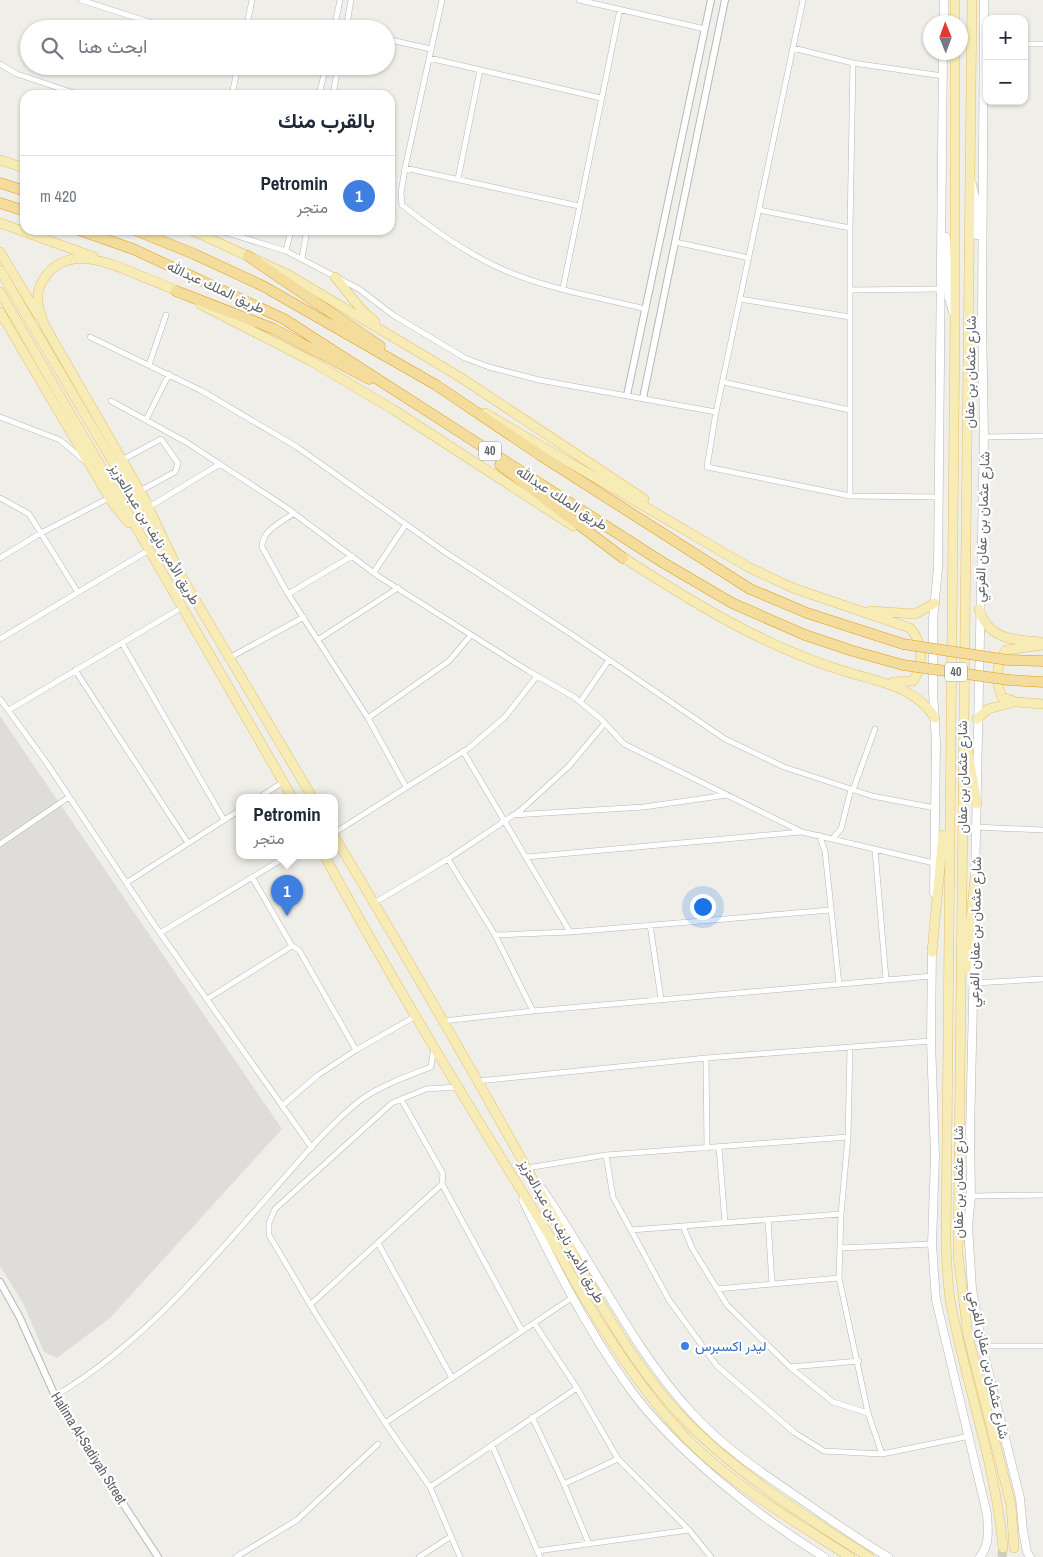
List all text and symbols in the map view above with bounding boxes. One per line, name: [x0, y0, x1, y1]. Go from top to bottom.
north arrow: [923, 15, 968, 60]
map controls: [983, 15, 1028, 105]
button: +: [983, 15, 1028, 60]
search box: [20, 20, 395, 75]
text: ابحث هنا: [78, 33, 148, 59]
icon: search: [38, 34, 66, 62]
button: −: [983, 60, 1028, 105]
text: بالقرب منك: [278, 106, 375, 135]
text: Petromin: [260, 170, 328, 196]
text: 420 m: [40, 185, 76, 207]
text: 1: [355, 185, 363, 207]
text: متجر: [297, 196, 328, 218]
street label: طريق الملك عبدالله: [164, 256, 268, 318]
street label: شارع عثمان بن عفان: [960, 315, 982, 429]
road number: 40: [479, 442, 501, 461]
street label: شارع عثمان بن عفان الفرعي: [970, 451, 997, 603]
street label: طريق الأمير نايف بن عبدالعزيز: [105, 459, 204, 608]
street label: طريق الملك عبدالله: [513, 462, 611, 534]
road number: 40: [945, 662, 967, 682]
street label: شارع عثمان بن عفان: [953, 721, 973, 833]
popup: [236, 794, 338, 859]
text: Petromin: [253, 801, 321, 827]
text: متجر: [253, 827, 285, 849]
street label: شارع عثمان بن عفان الفرعي: [965, 856, 988, 1008]
pin: 1: [271, 875, 303, 916]
your location: [690, 894, 716, 920]
street label: شارع عثمان بن عفان: [949, 1126, 969, 1238]
street label: طريق الأمير نايف بن عبدالعزيز: [514, 1155, 609, 1306]
street label: شارع عثمان بن عفان الفرعي: [962, 1289, 1013, 1441]
place label: ليدر اكسبرس: [695, 1337, 767, 1355]
marker: ليدر اكسبرس: [679, 1340, 691, 1352]
street label: Halima Al-Sadiyah Street: [47, 1389, 131, 1507]

